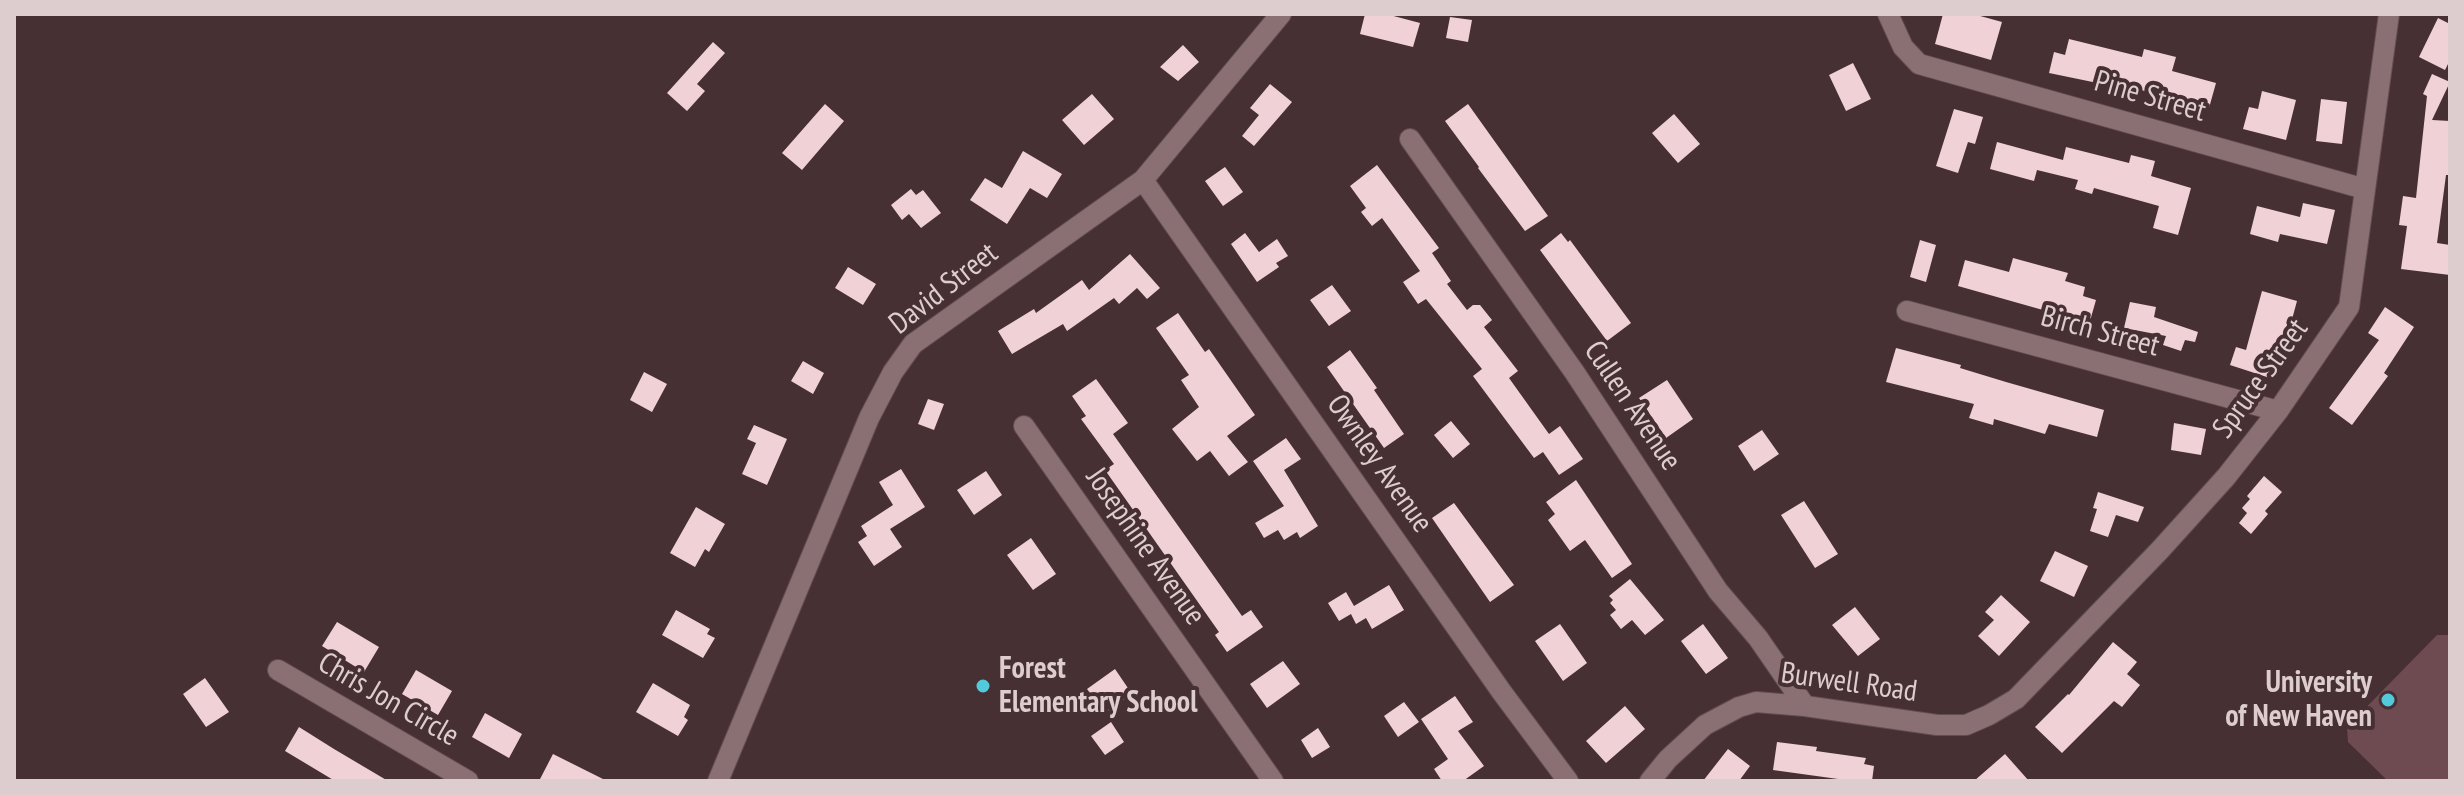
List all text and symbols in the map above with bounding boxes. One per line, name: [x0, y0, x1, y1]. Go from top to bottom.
street label: Pine Street: [2090, 64, 2210, 130]
street label: David Street: [883, 236, 1005, 342]
street label: Birch Street: [2037, 299, 2163, 365]
street label: Spruce Street: [2206, 313, 2316, 445]
street label: Cullen Avenue: [1576, 335, 1688, 477]
street label: Ownley Avenue: [1318, 388, 1440, 540]
street label: Josephine Avenue: [1078, 462, 1212, 632]
street label: Chris Jon Circle: [311, 645, 465, 755]
place label: Forest Elementary School: [999, 651, 1197, 722]
street label: Burwell Road: [1779, 656, 1919, 710]
place label: University of New Haven: [2225, 665, 2372, 736]
marker: Forest Elementary School: [974, 677, 992, 695]
marker: University of New Haven: [2379, 691, 2397, 709]

